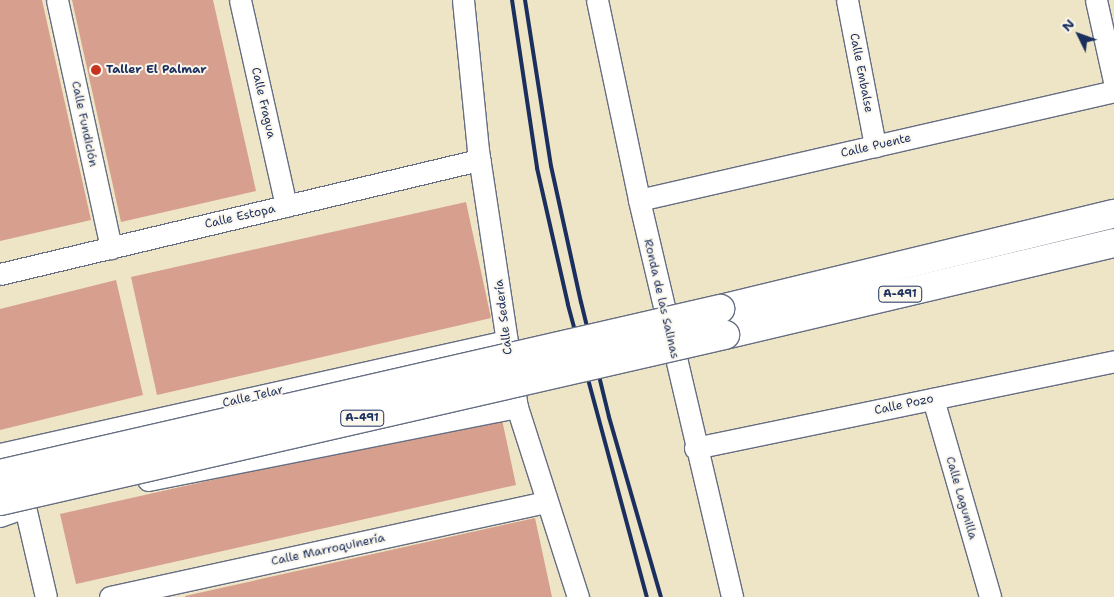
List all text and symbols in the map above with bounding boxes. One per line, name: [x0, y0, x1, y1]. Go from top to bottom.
north arrow: [1054, 10, 1104, 60]
text: N: [1057, 15, 1078, 35]
street label: Calle Embalse: [846, 32, 876, 114]
place label: Taller El Palmar: [106, 63, 207, 77]
marker: Taller El Palmar: [90, 64, 102, 76]
street label: Calle Fragua: [248, 66, 278, 140]
street label: Calle Fundición: [68, 80, 100, 168]
street label: Calle Puente: [839, 131, 913, 161]
street label: Calle Estopa: [203, 202, 277, 232]
street label: Ronda de las Salinas: [640, 238, 682, 360]
street label: Calle Sedería: [492, 279, 516, 355]
road number: A-491: [878, 286, 922, 302]
street label: Calle Telar: [221, 383, 285, 411]
street label: Calle Pozo: [873, 392, 935, 418]
road number: A-491: [340, 409, 384, 426]
street label: Calle Lagunilla: [942, 455, 980, 541]
street label: Calle Marroquinería: [270, 531, 386, 569]

